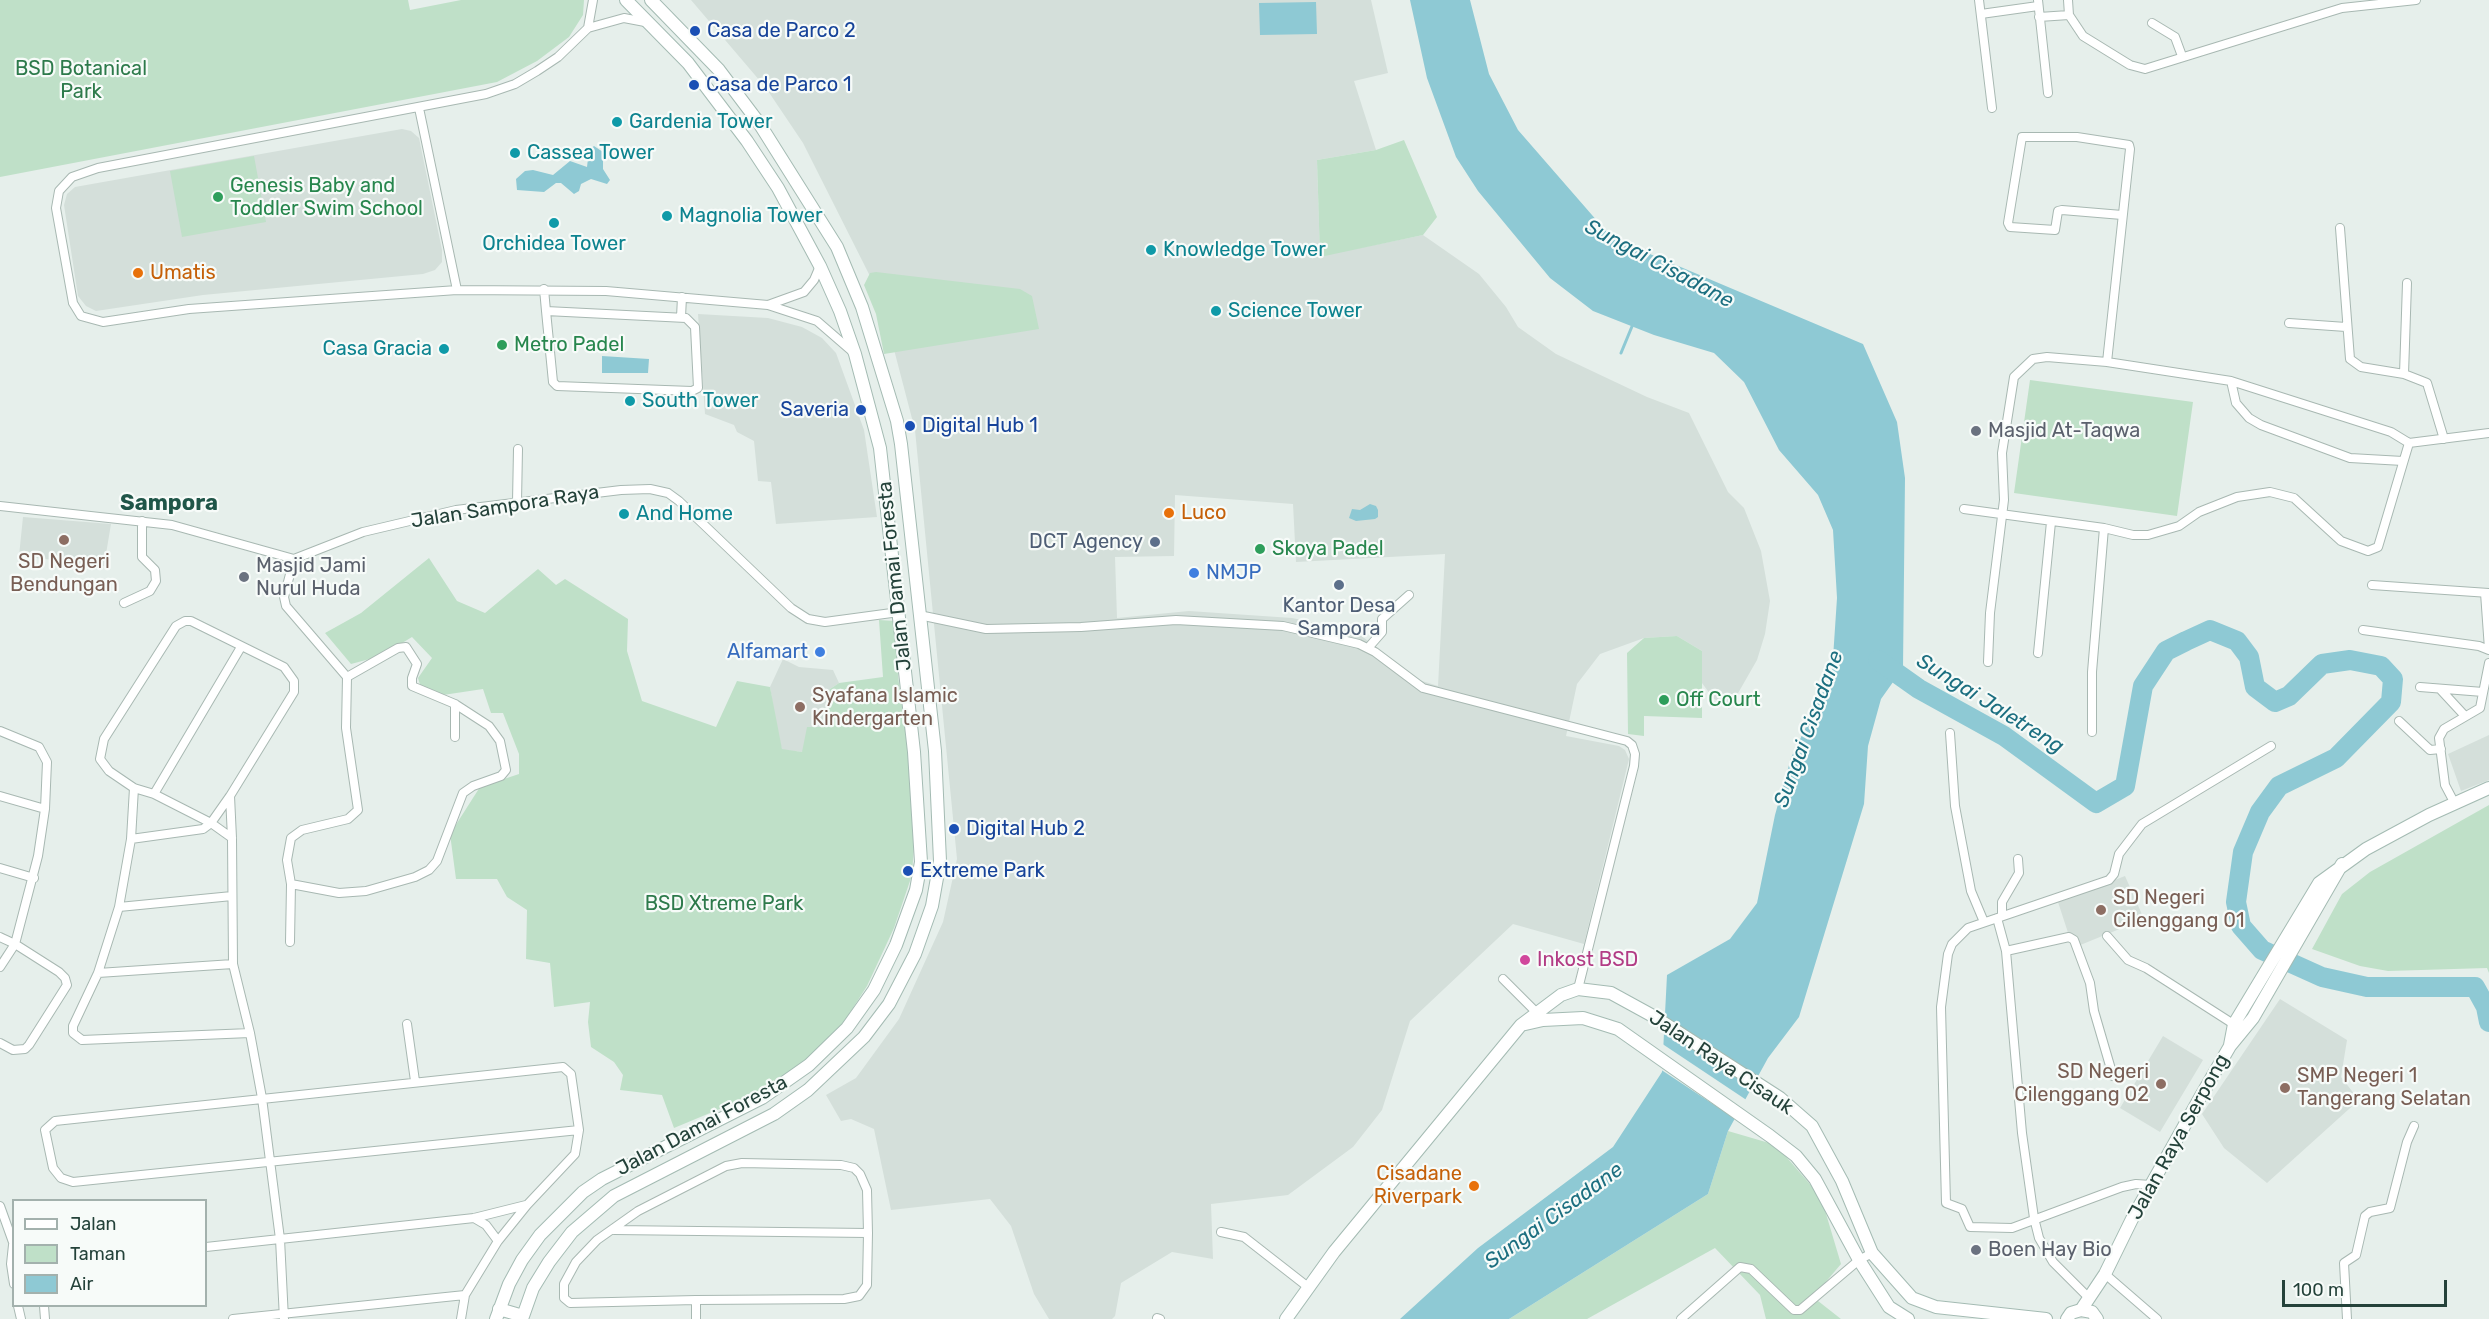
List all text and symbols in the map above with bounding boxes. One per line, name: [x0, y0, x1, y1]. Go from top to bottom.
place label: Casa de Parco 2: [707, 19, 856, 43]
marker: Casa de Parco 2: [688, 24, 702, 38]
park label: BSD Botanical Park: [15, 57, 147, 104]
place label: Casa de Parco 1: [706, 73, 852, 97]
marker: Casa de Parco 1: [687, 78, 701, 92]
place label: Gardenia Tower: [629, 110, 772, 134]
marker: Gardenia Tower: [610, 115, 624, 129]
place label: Cassea Tower: [527, 141, 654, 165]
marker: Cassea Tower: [508, 146, 522, 160]
place label: Genesis Baby and Toddler Swim School: [230, 174, 423, 221]
marker: Genesis Baby and Toddler Swim School: [211, 190, 225, 204]
place label: Magnolia Tower: [679, 204, 823, 228]
marker: Magnolia Tower: [660, 209, 674, 223]
water label: Sungai Cisadane: [1580, 214, 1738, 314]
marker: Orchidea Tower: [547, 216, 561, 230]
place label: Orchidea Tower: [482, 232, 626, 256]
place label: Knowledge Tower: [1163, 238, 1326, 262]
marker: Knowledge Tower: [1144, 243, 1158, 257]
place label: Umatis: [150, 261, 216, 285]
marker: Umatis: [131, 266, 145, 280]
place label: Science Tower: [1228, 299, 1362, 323]
marker: Science Tower: [1209, 304, 1223, 318]
place label: Metro Padel: [514, 333, 624, 357]
place label: Casa Gracia: [322, 337, 432, 361]
marker: Metro Padel: [495, 338, 509, 352]
marker: Casa Gracia: [437, 342, 451, 356]
place label: South Tower: [642, 389, 758, 413]
marker: South Tower: [623, 394, 637, 408]
place label: Saveria: [780, 398, 849, 422]
marker: Saveria: [854, 403, 868, 417]
place label: Digital Hub 1: [922, 414, 1038, 438]
marker: Digital Hub 1: [903, 419, 917, 433]
place label: Masjid At-Taqwa: [1988, 419, 2140, 443]
marker: Masjid At-Taqwa: [1969, 424, 1983, 438]
street label: Jalan Sampora Raya: [409, 480, 601, 534]
street label: Jalan Damai Foresta: [873, 480, 917, 672]
district label: Sampora: [120, 491, 218, 517]
place label: Luco: [1181, 501, 1226, 525]
place label: And Home: [636, 502, 733, 526]
marker: Luco: [1162, 506, 1176, 520]
marker: And Home: [617, 507, 631, 521]
place label: DCT Agency: [1029, 530, 1143, 554]
marker: SD Negeri Bendungan: [57, 533, 71, 547]
marker: DCT Agency: [1148, 535, 1162, 549]
place label: Skoya Padel: [1272, 537, 1384, 561]
marker: Skoya Padel: [1253, 542, 1267, 556]
place label: SD Negeri Bendungan: [10, 550, 118, 597]
place label: Masjid Jami Nurul Huda: [256, 554, 366, 601]
place label: NMJP: [1206, 561, 1261, 585]
marker: NMJP: [1187, 566, 1201, 580]
marker: Masjid Jami Nurul Huda: [237, 570, 251, 584]
marker: Kantor Desa Sampora: [1332, 578, 1346, 592]
place label: Kantor Desa Sampora: [1283, 594, 1395, 641]
place label: Alfamart: [727, 640, 808, 664]
marker: Alfamart: [813, 645, 827, 659]
water label: Sungai Cisadane: [1769, 647, 1849, 811]
water label: Sungai Jaletreng: [1912, 649, 2068, 759]
place label: Syafana Islamic Kindergarten: [812, 684, 958, 731]
place label: Off Court: [1676, 688, 1761, 712]
marker: Off Court: [1657, 693, 1671, 707]
marker: Syafana Islamic Kindergarten: [793, 700, 807, 714]
place label: Digital Hub 2: [966, 817, 1085, 841]
marker: Digital Hub 2: [947, 822, 961, 836]
place label: Extreme Park: [920, 859, 1045, 883]
marker: Extreme Park: [901, 864, 915, 878]
place label: SD Negeri Cilenggang 01: [2113, 886, 2244, 933]
park label: BSD Xtreme Park: [645, 892, 803, 916]
marker: SD Negeri Cilenggang 01: [2094, 903, 2108, 917]
place label: Inkost BSD: [1537, 948, 1638, 972]
marker: Inkost BSD: [1518, 953, 1532, 967]
street label: Jalan Raya Cisauk: [1644, 1006, 1798, 1120]
street label: Jalan Raya Serpong: [2123, 1050, 2235, 1224]
place label: SD Negeri Cilenggang 02: [2014, 1060, 2149, 1107]
place label: SMP Negeri 1 Tangerang Selatan: [2297, 1064, 2471, 1111]
street label: Jalan Damai Foresta: [612, 1071, 792, 1181]
marker: SD Negeri Cilenggang 02: [2154, 1077, 2168, 1091]
marker: SMP Negeri 1 Tangerang Selatan: [2278, 1081, 2292, 1095]
water label: Sungai Cisadane: [1480, 1157, 1628, 1275]
place label: Cisadane Riverpark: [1374, 1162, 1462, 1209]
marker: Cisadane Riverpark: [1467, 1179, 1481, 1193]
legend: [12, 1199, 207, 1307]
text: Jalan: [70, 1213, 117, 1235]
place label: Boen Hay Bio: [1988, 1238, 2112, 1262]
text: Taman: [70, 1243, 126, 1265]
marker: Boen Hay Bio: [1969, 1243, 1983, 1257]
scale bar: [2285, 1268, 2450, 1306]
text: Air: [70, 1273, 93, 1295]
text: 100 m: [2293, 1279, 2344, 1301]

